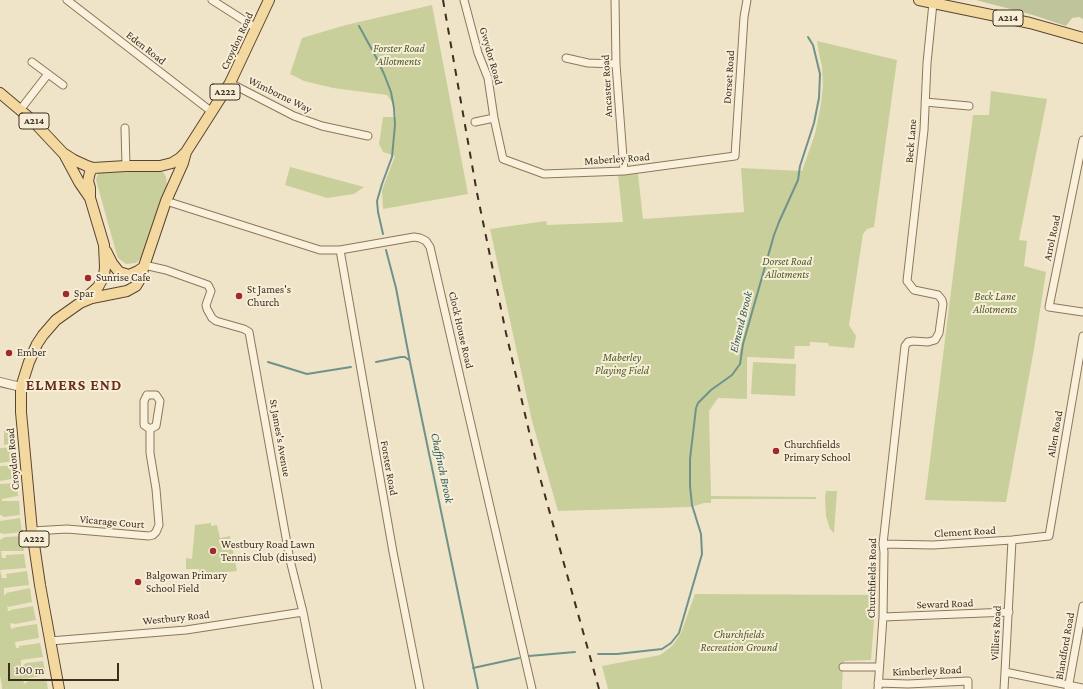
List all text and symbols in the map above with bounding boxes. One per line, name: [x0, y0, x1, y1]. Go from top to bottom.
street label: Croydon Road: [218, 10, 256, 72]
road number: A214: [993, 10, 1023, 26]
street label: Gwydor Road: [476, 26, 506, 86]
street label: Eden Road: [123, 28, 169, 68]
park label: Forster Road Allotments: [373, 42, 425, 68]
street label: Dorset Road: [721, 50, 737, 104]
street label: Ancaster Road: [599, 54, 615, 118]
street label: Wimborne Way: [246, 74, 314, 116]
road number: A222: [210, 84, 240, 100]
road number: A214: [19, 113, 49, 129]
street label: Beck Lane: [903, 119, 919, 163]
street label: Maberley Road: [584, 150, 650, 168]
street label: Arrol Road: [1041, 214, 1063, 262]
park label: Dorset Road Allotments: [762, 255, 812, 281]
place label: Sunrise Cafe: [96, 271, 150, 285]
marker: Sunrise Cafe: [83, 273, 93, 283]
place label: St James's Church: [247, 283, 291, 309]
place label: Spar: [74, 287, 94, 301]
marker: Spar: [61, 289, 71, 299]
street label: Clock House Road: [446, 290, 476, 370]
water label: Elmend Brook: [726, 290, 756, 354]
park label: Beck Lane Allotments: [973, 290, 1017, 316]
marker: St James's Church: [234, 291, 244, 301]
place label: Ember: [17, 346, 46, 360]
marker: Ember: [4, 348, 14, 358]
park label: Maberley Playing Field: [595, 351, 649, 377]
district label: ELMERS END: [26, 376, 122, 394]
street label: St James's Avenue: [267, 398, 293, 478]
street label: Allen Road: [1044, 410, 1066, 458]
street label: Croydon Road: [4, 427, 22, 491]
water label: Chaffinch Brook: [427, 431, 457, 505]
place label: Churchfields Primary School: [784, 438, 851, 464]
street label: Forster Road: [378, 440, 400, 496]
marker: Churchfields Primary School: [771, 446, 781, 456]
street label: Vicarage Court: [79, 513, 145, 531]
street label: Clement Road: [934, 524, 996, 540]
road number: A222: [19, 531, 49, 547]
place label: Westbury Road Lawn Tennis Club (disused): [221, 538, 317, 564]
street label: Churchfields Road: [865, 538, 879, 618]
marker: Westbury Road Lawn Tennis Club (disused): [208, 546, 218, 556]
place label: Balgowan Primary School Field: [146, 569, 227, 595]
marker: Balgowan Primary School Field: [133, 577, 143, 587]
street label: Seward Road: [916, 596, 974, 612]
street label: Villiers Road: [988, 605, 1004, 661]
street label: Westbury Road: [142, 608, 210, 628]
street label: Blandford Road: [1053, 611, 1077, 681]
park label: Churchfields Recreation Ground: [700, 628, 778, 654]
scale bar: [10, 655, 121, 681]
text: 100 m: [15, 663, 44, 677]
street label: Kimberley Road: [892, 663, 962, 679]

